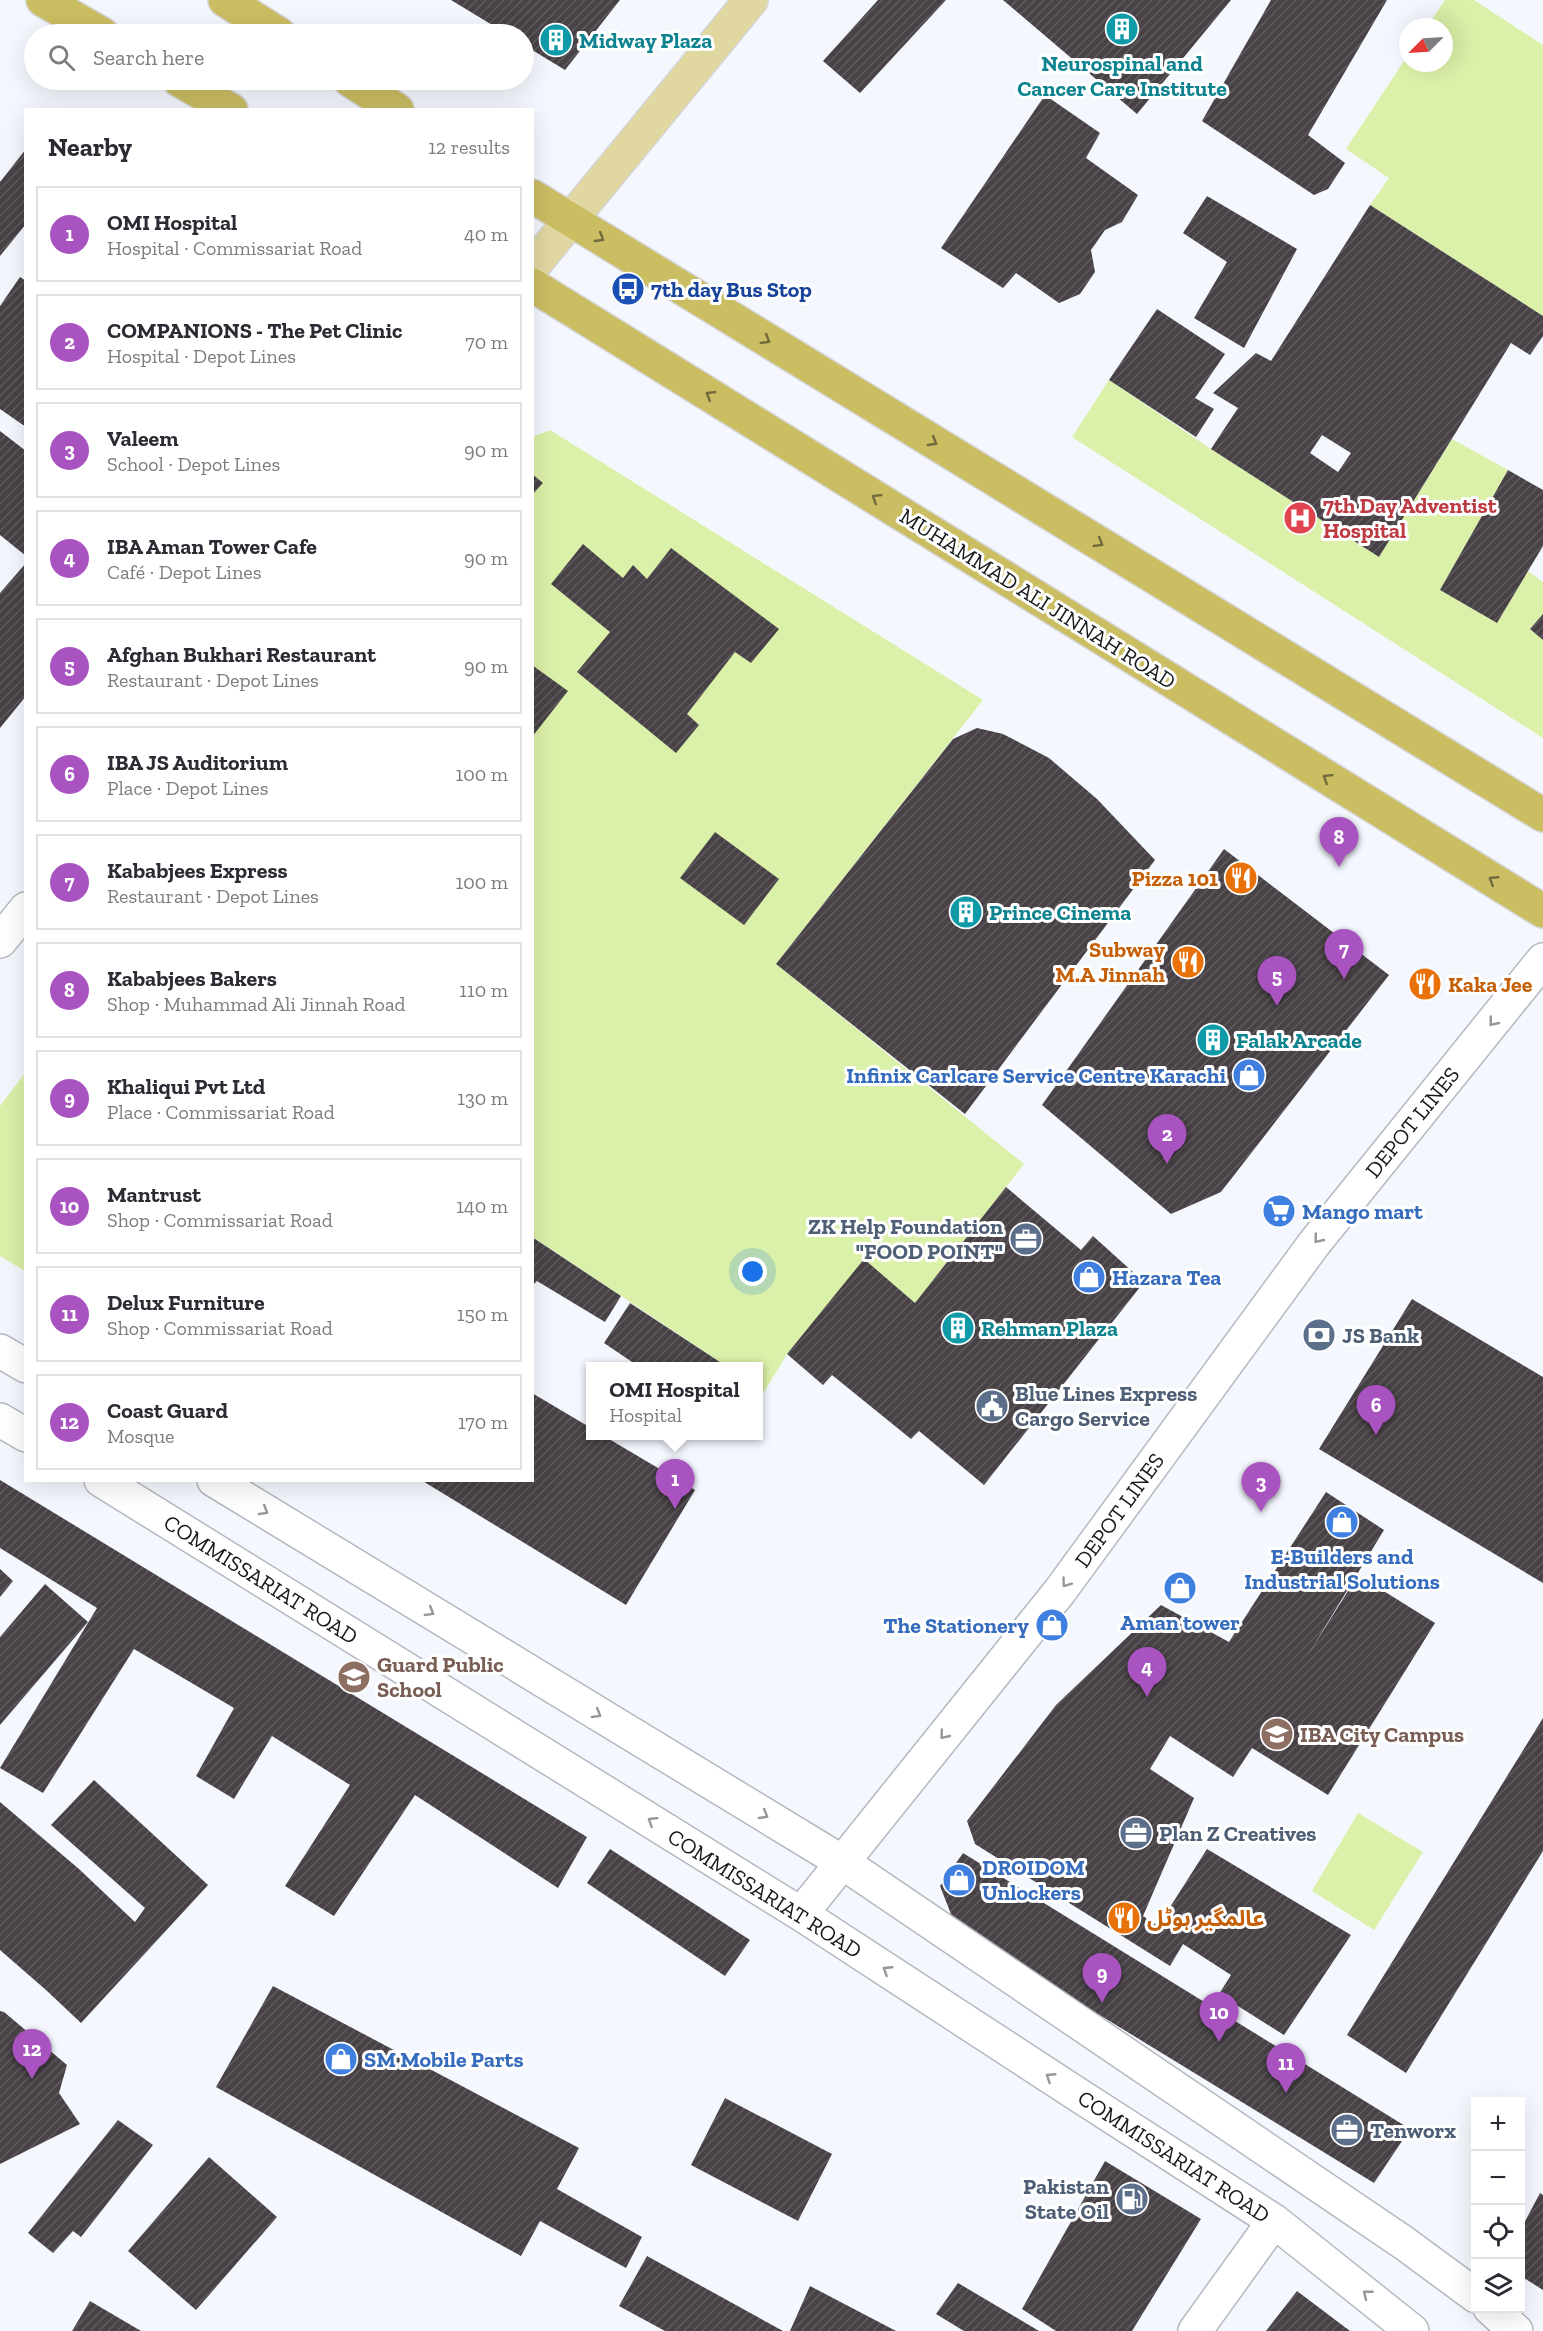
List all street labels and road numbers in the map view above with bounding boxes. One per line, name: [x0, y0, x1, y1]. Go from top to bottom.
street label: MUHAMMAD ALI JINNAH ROAD: [895, 502, 1181, 695]
street label: DEPOT LINES: [1359, 1061, 1465, 1183]
street label: DEPOT LINES: [1069, 1448, 1170, 1573]
street label: COMMISSARIAT ROAD: [159, 1509, 363, 1650]
street label: COMMISSARIAT ROAD: [663, 1823, 867, 1964]
street label: COMMISSARIAT ROAD: [1073, 2084, 1275, 2229]

